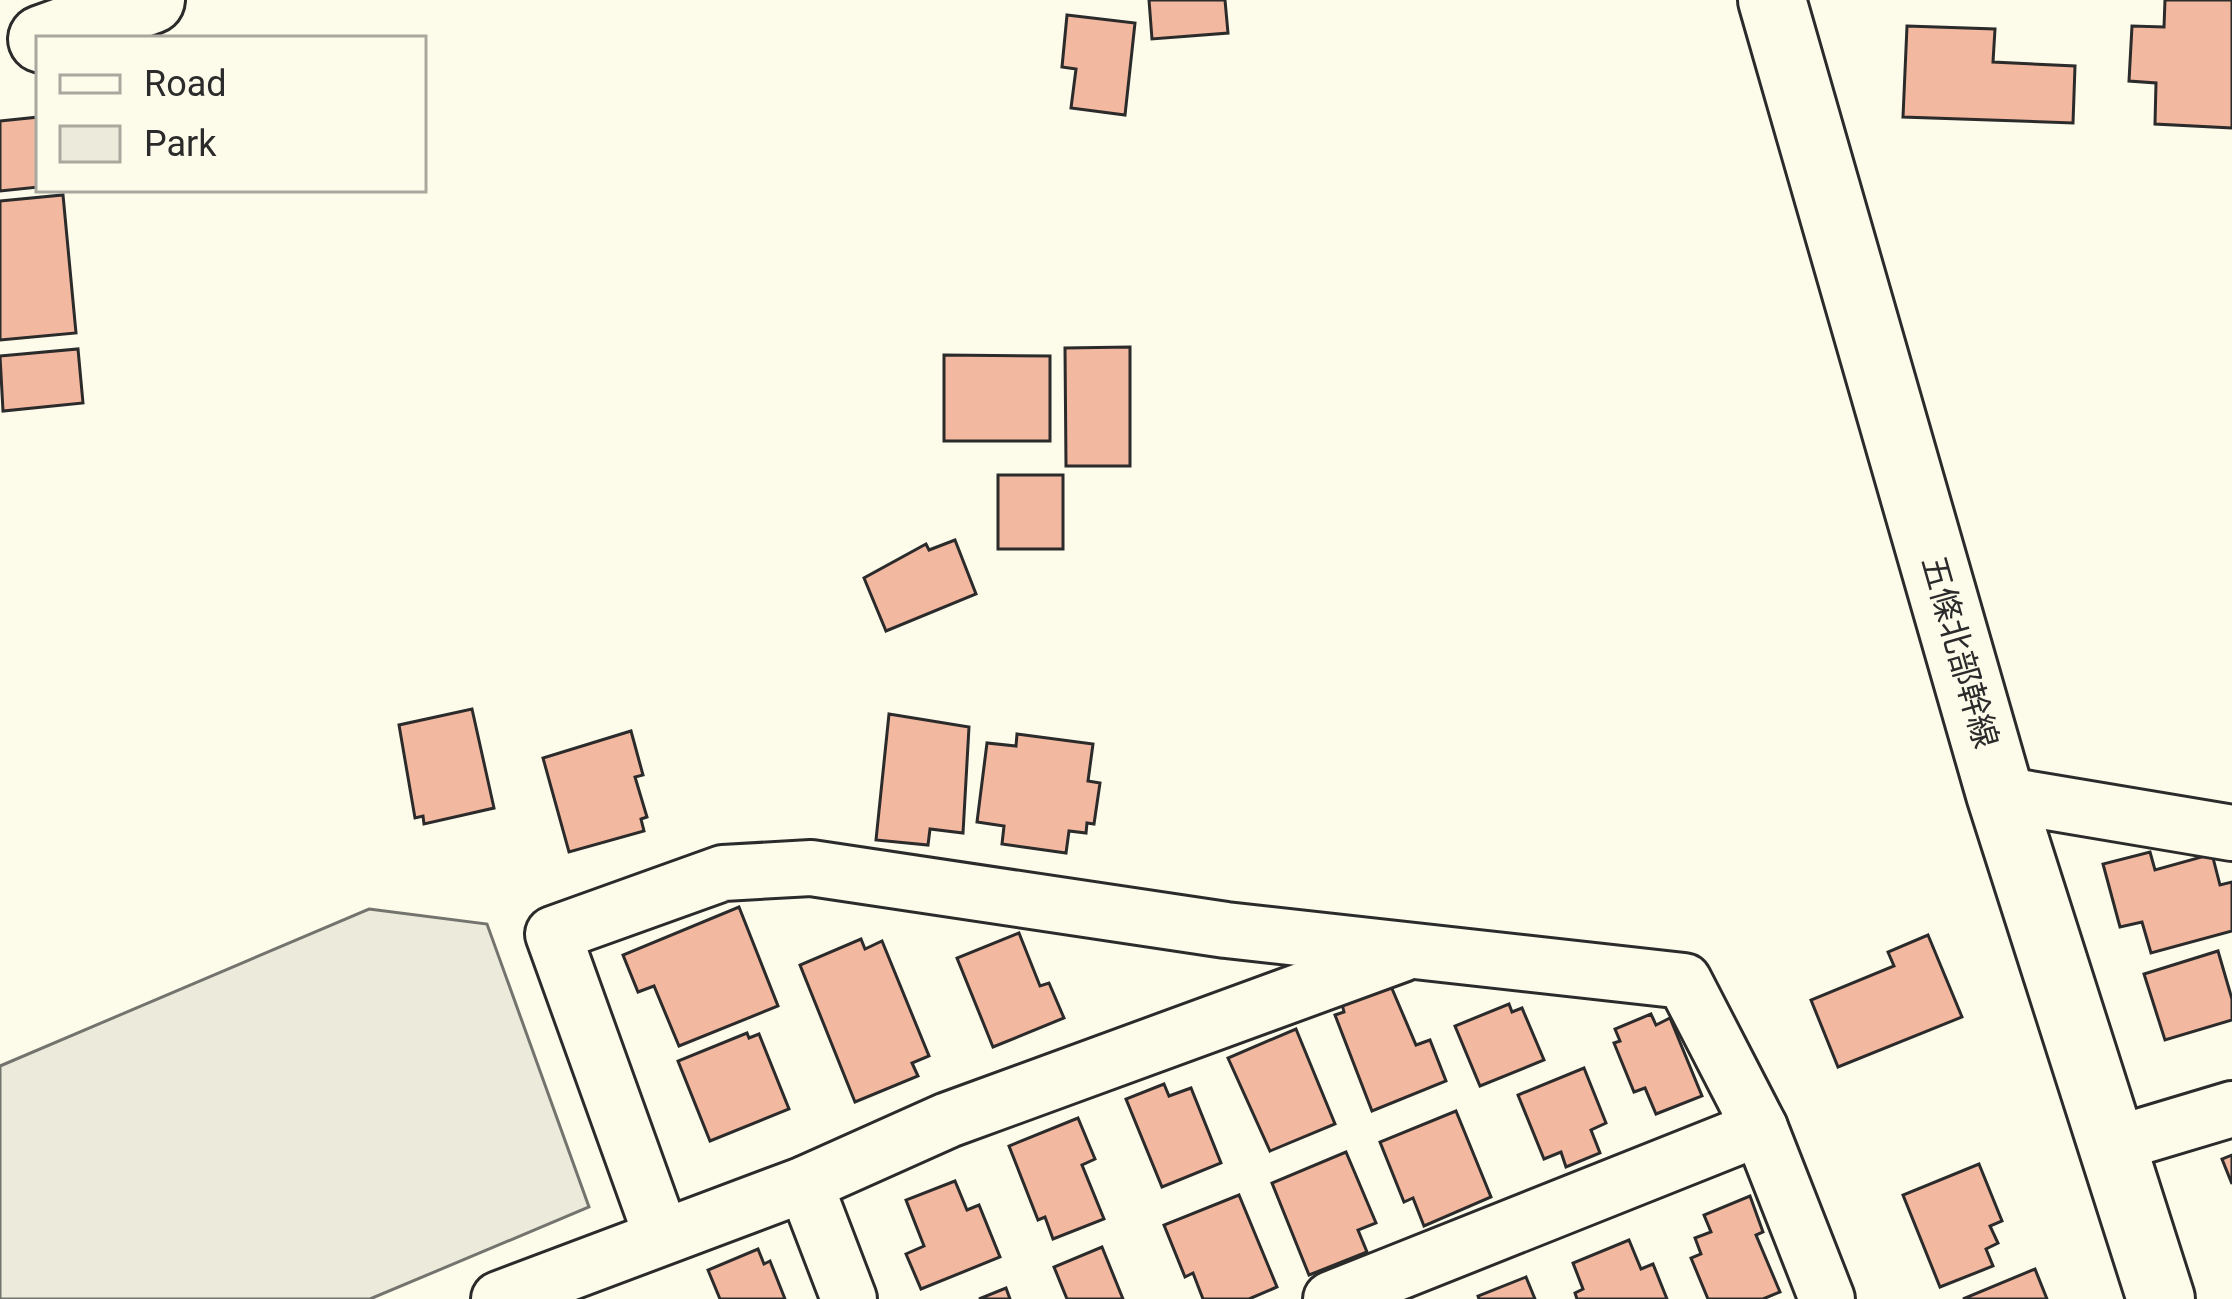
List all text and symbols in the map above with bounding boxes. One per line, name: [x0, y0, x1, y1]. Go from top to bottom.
legend: [36, 36, 426, 192]
text: Road: [144, 63, 227, 105]
text: Park: [144, 123, 217, 165]
street label: 五條北部幹線: [1914, 551, 2006, 753]

